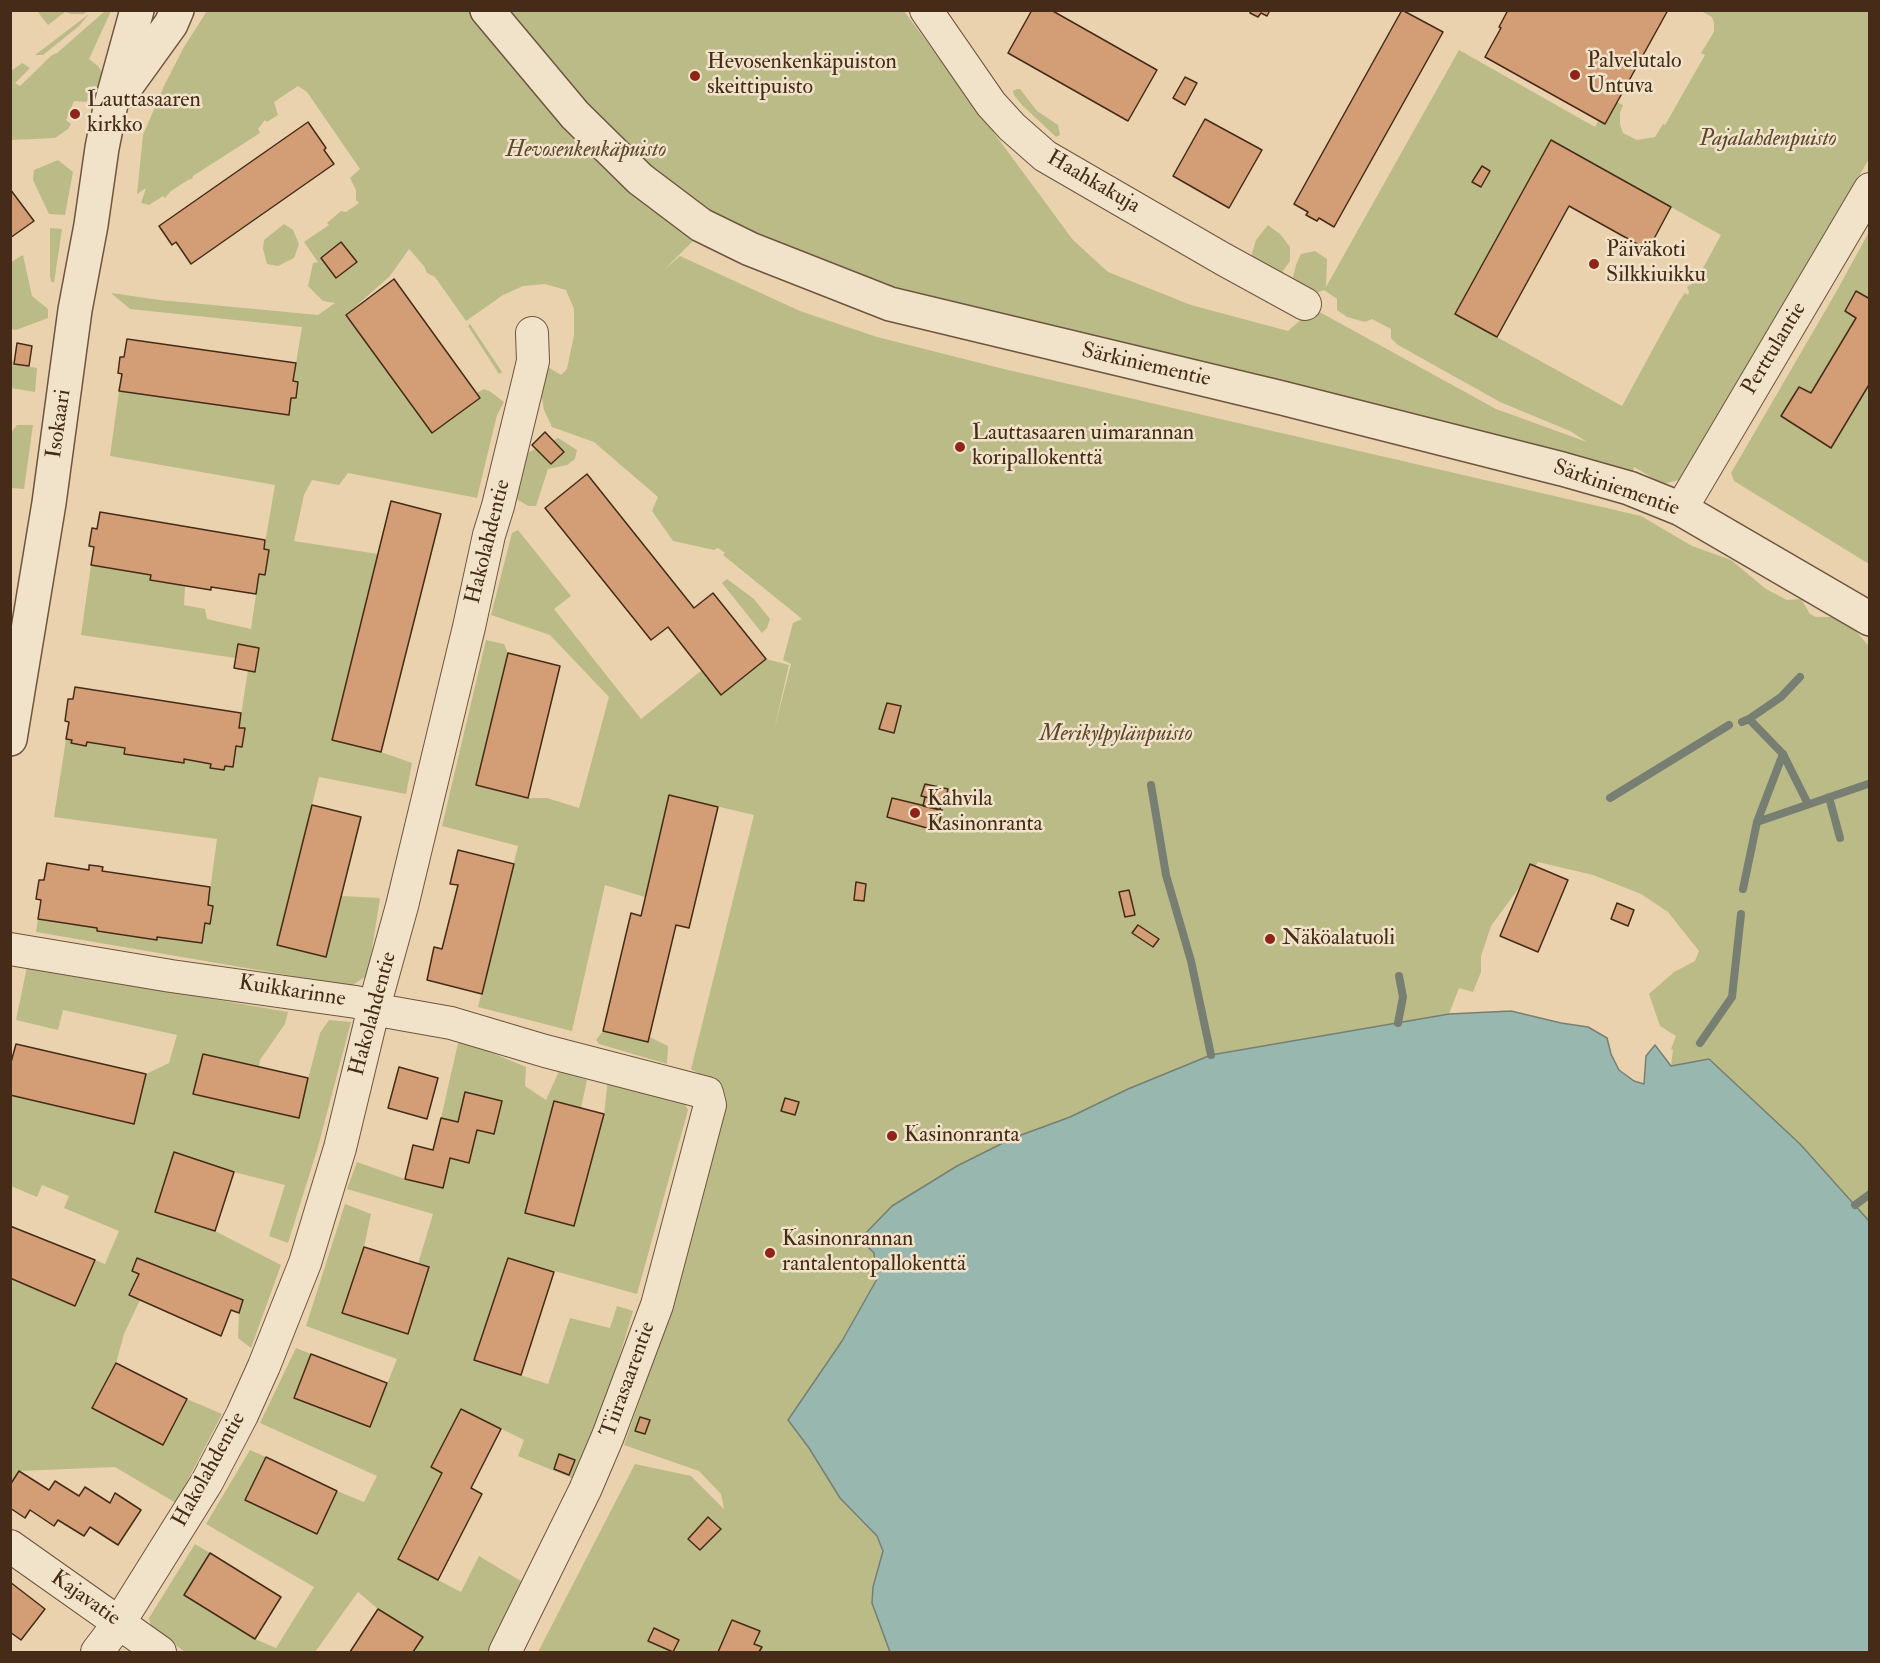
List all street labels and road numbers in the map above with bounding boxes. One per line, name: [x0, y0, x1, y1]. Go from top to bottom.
street label: Haahkakuja: [1042, 146, 1144, 220]
street label: Perttulantie: [1737, 298, 1813, 400]
street label: Särkiniementie: [1079, 338, 1213, 394]
street label: Isokaari: [42, 388, 78, 460]
street label: Särkiniementie: [1549, 455, 1683, 523]
street label: Hakolahdentie: [461, 477, 517, 607]
street label: Hakolahdentie: [345, 949, 403, 1079]
street label: Kuikkarinne: [237, 971, 347, 1013]
street label: Tiirasaarentie: [596, 1319, 662, 1441]
street label: Hakolahdentie: [168, 1408, 252, 1532]
street label: Kajavatie: [45, 1566, 125, 1632]

